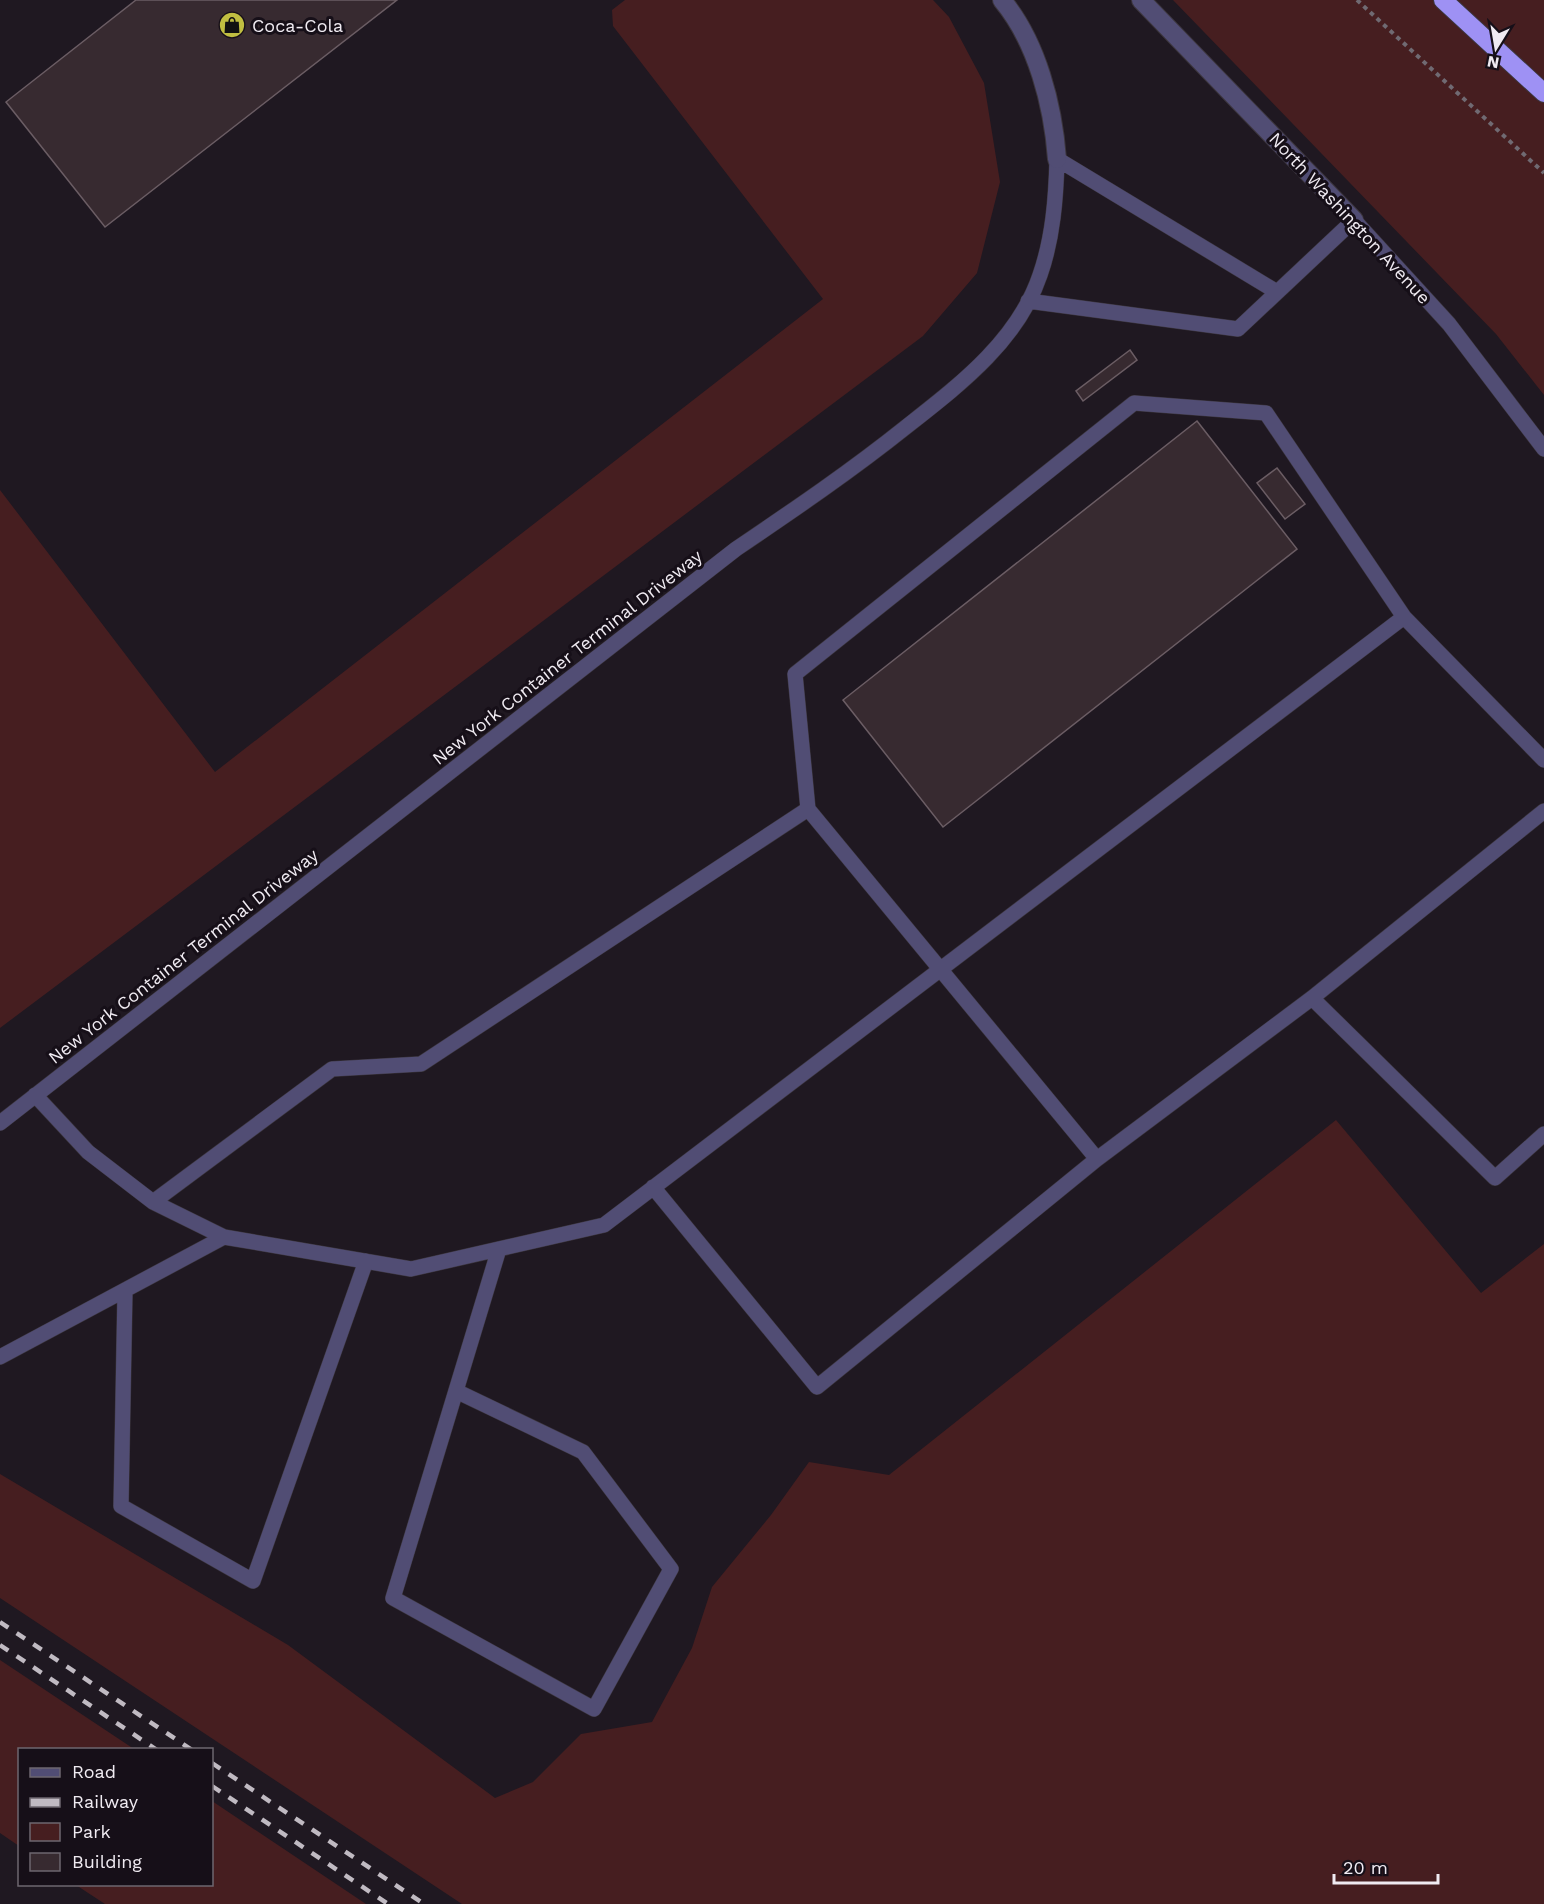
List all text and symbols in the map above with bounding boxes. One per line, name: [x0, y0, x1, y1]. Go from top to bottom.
shop icon: Coca-Cola: [217, 10, 247, 40]
place label: Coca-Cola: [252, 15, 343, 36]
north arrow: [1466, 18, 1526, 78]
text: N: [1486, 52, 1501, 73]
street label: North Washington Avenue: [1265, 128, 1435, 308]
street label: New York Container Terminal Driveway: [428, 545, 707, 769]
street label: New York Container Terminal Driveway: [44, 844, 323, 1068]
legend: [18, 1748, 213, 1886]
text: Road: [72, 1761, 116, 1782]
text: Railway: [72, 1791, 139, 1812]
text: Park: [72, 1821, 111, 1842]
scale bar: [1334, 1847, 1438, 1885]
text: Building: [72, 1851, 142, 1872]
text: 20 m: [1343, 1857, 1388, 1878]

